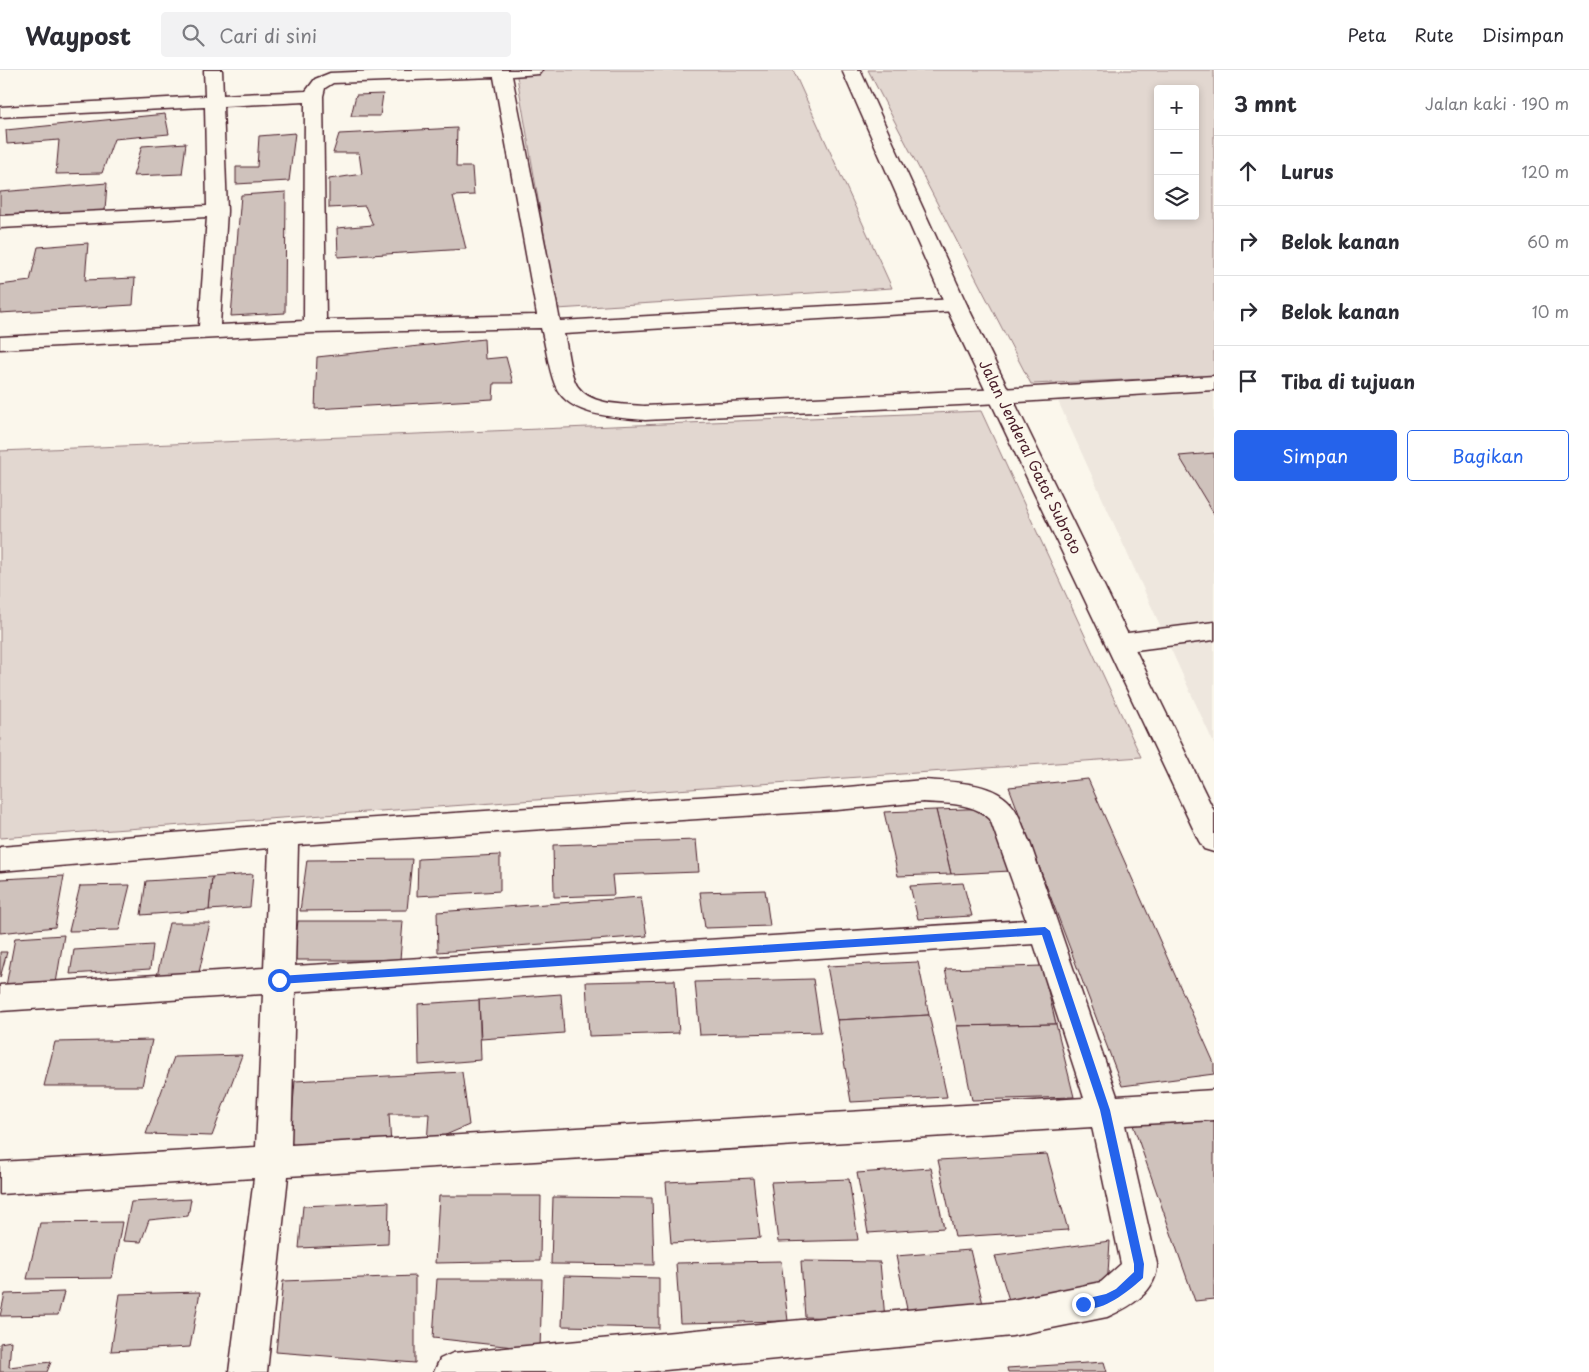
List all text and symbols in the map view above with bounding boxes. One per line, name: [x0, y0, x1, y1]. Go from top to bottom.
search box: [161, 12, 511, 57]
text: Waypost: [25, 17, 131, 53]
icon: search: [179, 21, 207, 49]
text: Cari di sini: [219, 21, 317, 49]
text: Peta: [1347, 21, 1386, 48]
text: Rute: [1414, 21, 1454, 48]
text: Disimpan: [1482, 21, 1564, 48]
map controls: [1154, 85, 1199, 220]
button: +: [1154, 85, 1199, 130]
text: 3 mnt: [1234, 87, 1297, 119]
text: Jalan kaki · 190 m: [1425, 91, 1569, 115]
button: −: [1154, 130, 1199, 175]
icon: ahead: [1234, 157, 1262, 185]
text: Lurus: [1281, 157, 1334, 185]
text: 120 m: [1522, 159, 1569, 183]
button: layers: [1154, 175, 1199, 220]
icon: right: [1234, 227, 1262, 255]
text: Belok kanan: [1281, 227, 1400, 255]
text: 60 m: [1527, 229, 1569, 253]
icon: right: [1234, 297, 1262, 325]
text: Belok kanan: [1281, 297, 1400, 325]
text: 10 m: [1532, 299, 1569, 323]
street label: Jalan Jenderal Gatot Subroto: [974, 355, 1089, 558]
icon: arrive: [1234, 367, 1262, 395]
text: Tiba di tujuan: [1281, 367, 1415, 395]
button: Simpan: [1234, 430, 1397, 481]
button: Bagikan: [1407, 430, 1569, 481]
route start: [268, 969, 291, 992]
route end: [1072, 1293, 1095, 1316]

